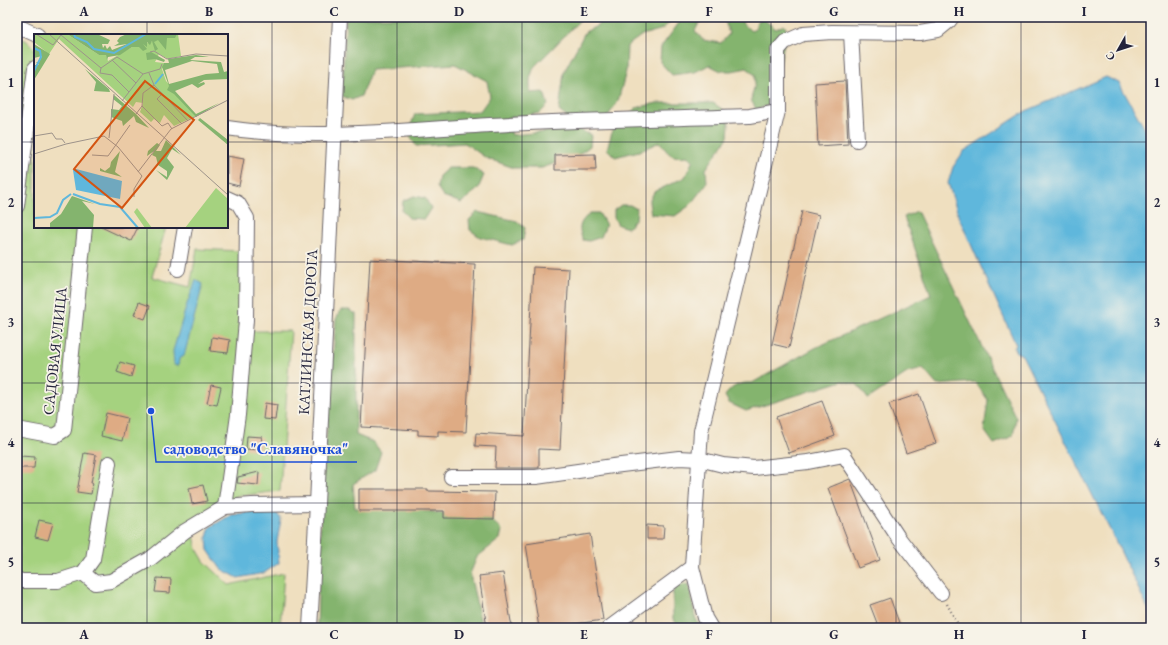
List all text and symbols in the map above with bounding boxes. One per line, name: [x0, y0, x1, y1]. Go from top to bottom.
text: A: [78, 3, 89, 20]
text: B: [205, 3, 213, 20]
text: C: [329, 3, 339, 20]
text: D: [454, 3, 464, 20]
text: E: [580, 3, 588, 20]
text: F: [705, 3, 713, 20]
text: G: [829, 3, 839, 20]
text: H: [954, 3, 965, 20]
text: I: [1082, 3, 1087, 20]
north arrow: [1098, 30, 1138, 70]
inset map: [34, 34, 228, 228]
text: С: [1102, 49, 1118, 64]
text: 1: [8, 74, 15, 91]
text: 1: [1154, 74, 1161, 91]
text: 2: [8, 194, 15, 211]
text: 2: [1154, 194, 1161, 211]
street label: КАТЛИНСКАЯ ДОРОГА: [294, 248, 321, 415]
street label: САДОВАЯ УЛИЦА: [38, 285, 71, 416]
text: 3: [8, 314, 15, 331]
text: 3: [1154, 314, 1161, 331]
text: 4: [8, 434, 15, 451]
callout: садоводство "Славяночка": [156, 434, 357, 462]
text: 4: [1154, 434, 1161, 451]
text: садоводство "Славяночка": [164, 438, 348, 459]
text: 5: [8, 554, 14, 571]
text: 5: [1154, 554, 1160, 571]
text: A: [78, 626, 89, 643]
text: B: [205, 626, 213, 643]
text: C: [329, 626, 339, 643]
text: D: [454, 626, 464, 643]
text: E: [580, 626, 588, 643]
text: F: [705, 626, 713, 643]
text: G: [829, 626, 839, 643]
text: H: [954, 626, 965, 643]
text: I: [1082, 626, 1087, 643]

